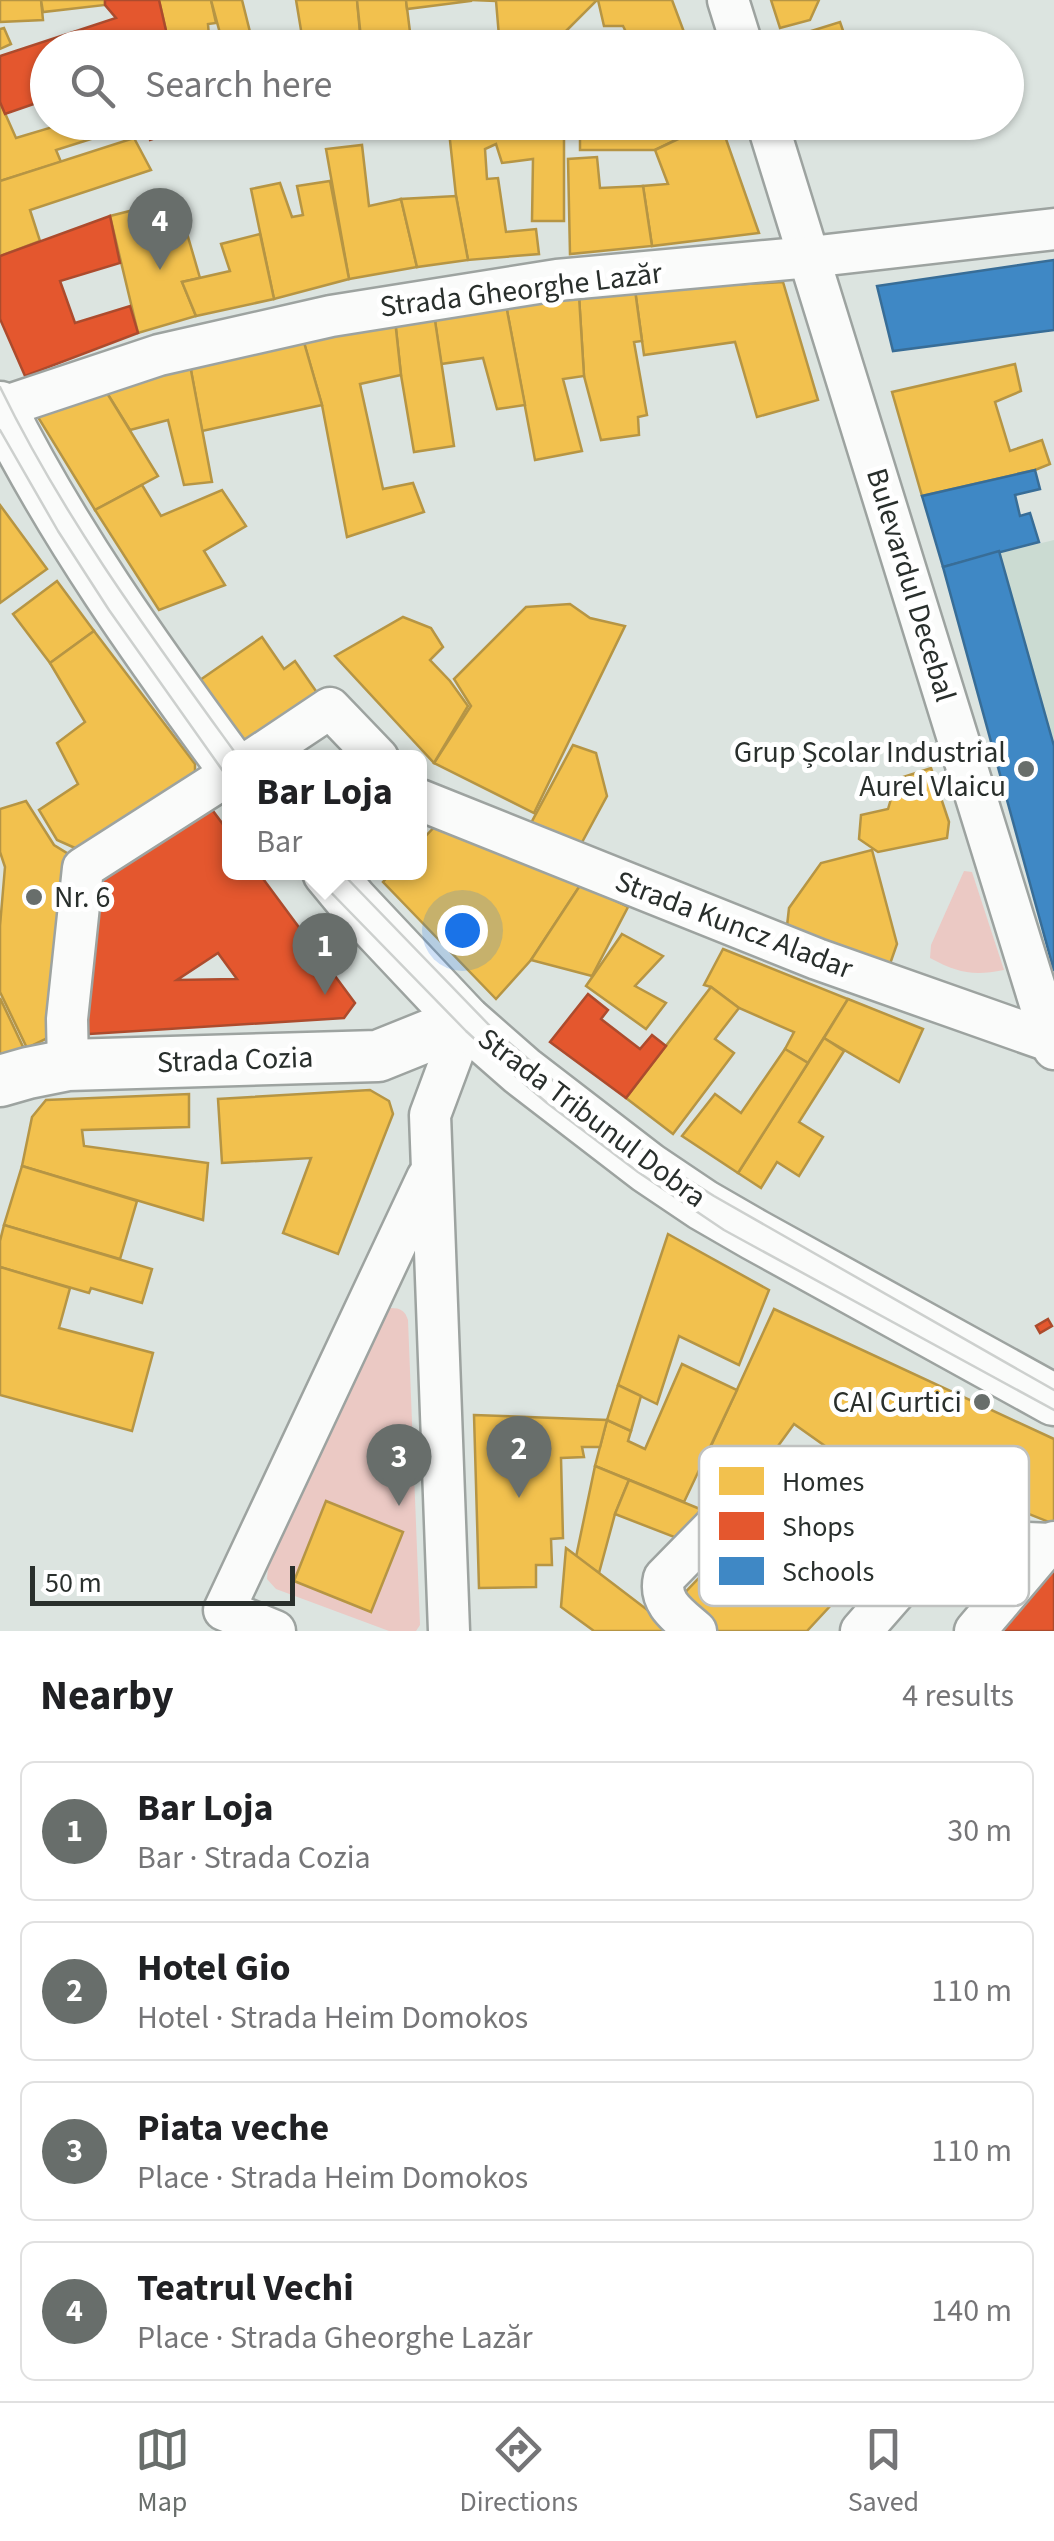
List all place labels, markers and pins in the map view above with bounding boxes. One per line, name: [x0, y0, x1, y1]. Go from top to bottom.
pin: 4: [128, 188, 192, 270]
place label: Grup Școlar Industrial Aurel Vlaicu: [734, 731, 1006, 808]
marker: Grup Școlar Industrial Aurel Vlaicu: [1015, 758, 1037, 780]
place label: Nr. 6: [54, 876, 111, 919]
marker: Nr. 6: [23, 886, 45, 908]
pin: 1: [292, 912, 358, 995]
place label: CAI Curtici: [833, 1381, 962, 1424]
marker: CAI Curtici: [971, 1391, 993, 1413]
pin: 2: [486, 1416, 552, 1498]
pin: 3: [366, 1424, 432, 1506]

